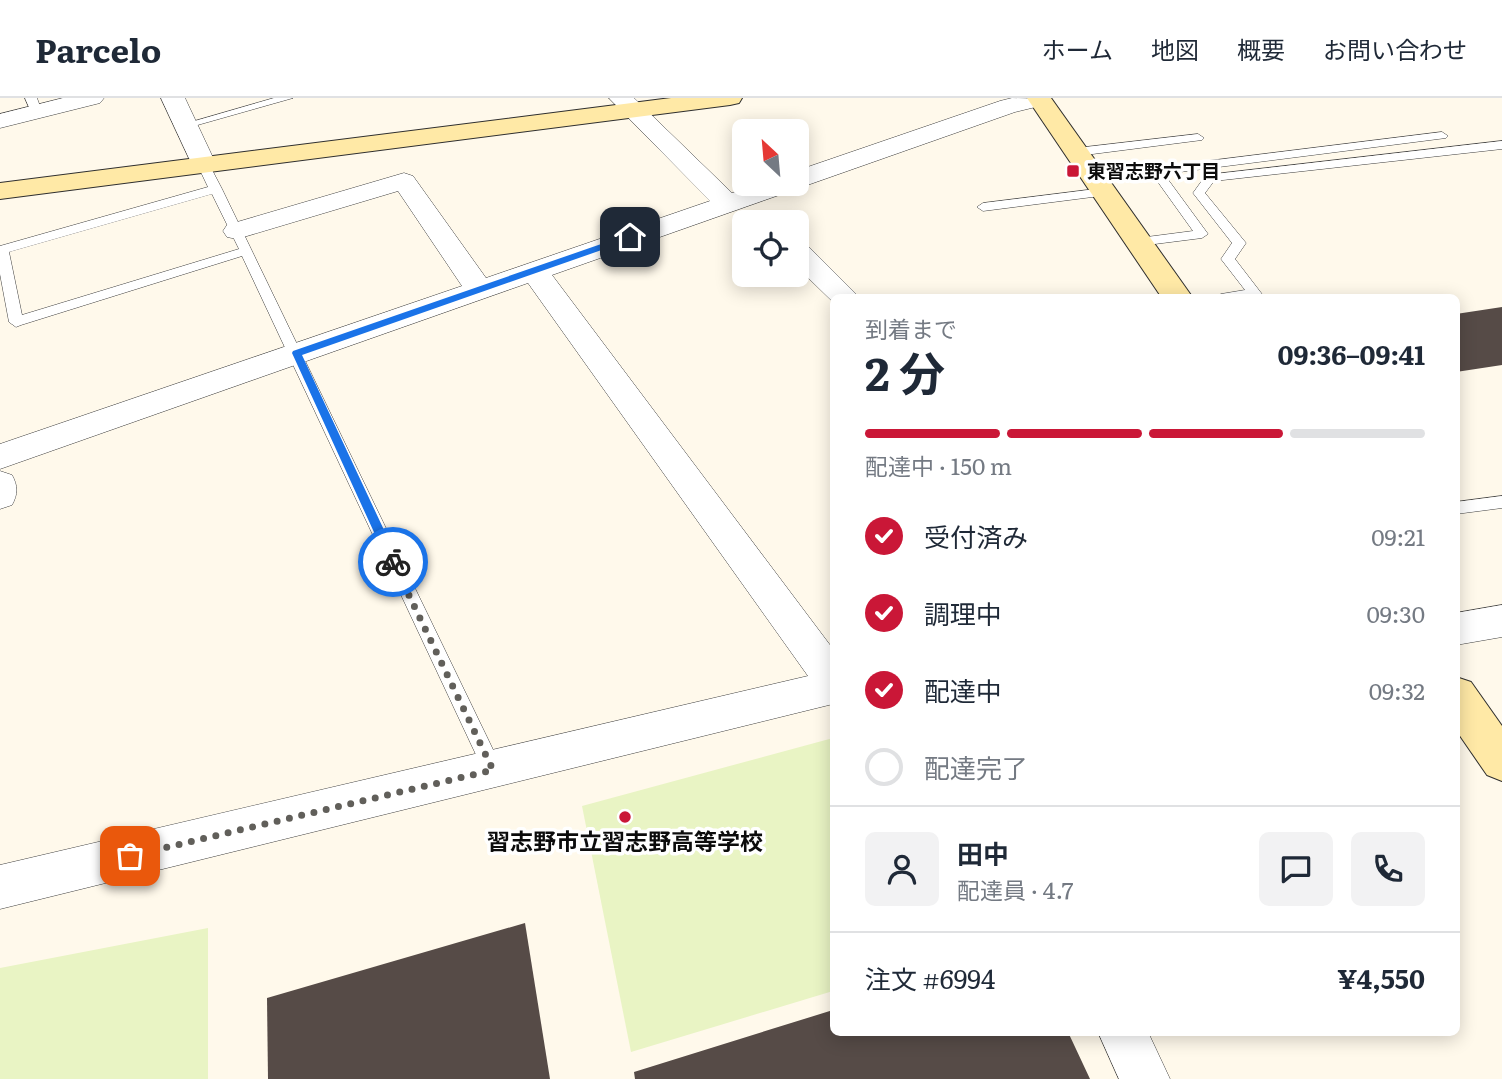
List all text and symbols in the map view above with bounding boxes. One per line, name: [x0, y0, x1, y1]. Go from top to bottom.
text: Parcelo: [35, 24, 161, 73]
text: ホーム: [1042, 31, 1113, 66]
text: 地図: [1151, 31, 1199, 66]
text: 概要: [1237, 31, 1285, 66]
text: お問い合わせ: [1323, 31, 1467, 66]
north arrow: [732, 119, 808, 196]
map controls: [732, 119, 809, 287]
place label: 東習志野六丁目: [1087, 156, 1220, 184]
marker: 東習志野六丁目: [1065, 163, 1081, 179]
pin: [600, 207, 660, 267]
button: locate: [732, 210, 809, 287]
icon: home: [611, 218, 649, 256]
text: 到着まで: [865, 311, 957, 345]
text: 09:36–09:41: [1277, 334, 1425, 373]
text: 2 分: [865, 337, 945, 405]
text: 配達中 · 150 m: [865, 448, 1012, 482]
text: 受付済み: [924, 516, 1028, 555]
icon: check: [865, 517, 903, 555]
text: 09:21: [1371, 519, 1425, 553]
courier: [358, 527, 428, 597]
icon: bike: [374, 543, 412, 581]
text: 調理中: [924, 593, 1002, 632]
icon: check: [865, 594, 903, 632]
text: 09:30: [1366, 596, 1425, 630]
text: 配達中: [924, 670, 1002, 709]
icon: check: [865, 671, 903, 709]
text: 09:32: [1369, 673, 1425, 707]
text: 配達完了: [924, 747, 1028, 786]
marker: 習志野市立習志野高等学校: [617, 809, 633, 825]
place label: 習志野市立習志野高等学校: [487, 823, 763, 857]
pin: [100, 826, 160, 886]
button: person: [865, 832, 939, 906]
button: chat: [1259, 832, 1333, 906]
button: phone: [1351, 832, 1425, 906]
text: 田中: [957, 833, 1009, 872]
icon: bag: [111, 837, 149, 875]
text: 配達員 · 4.7: [957, 872, 1073, 906]
text: 注文 #6994: [865, 958, 995, 997]
text: ¥4,550: [1337, 958, 1425, 997]

